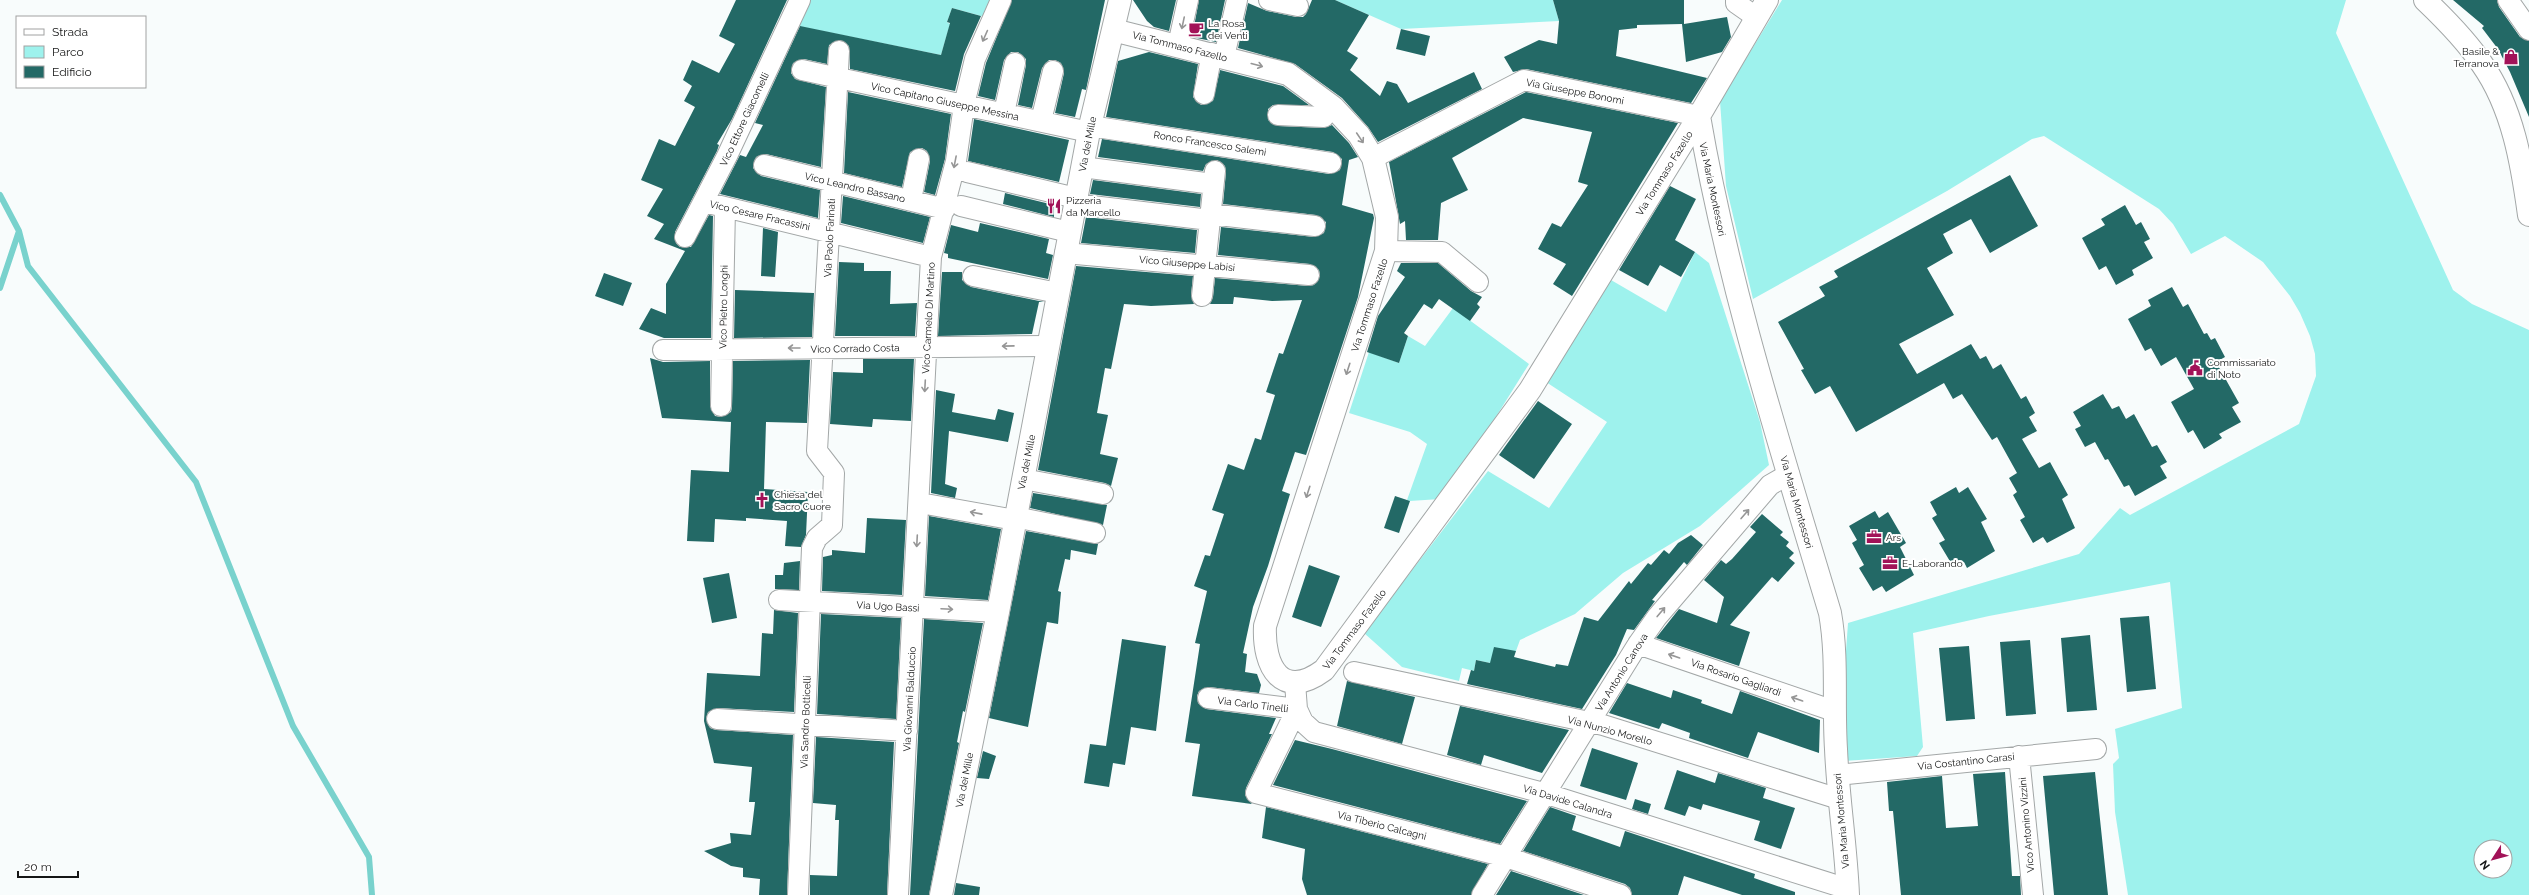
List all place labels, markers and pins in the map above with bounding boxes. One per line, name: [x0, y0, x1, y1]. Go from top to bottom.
place label: La Rosa dei Venti: [1208, 18, 1248, 41]
cafe icon: La Rosa dei Venti: [1187, 20, 1205, 38]
place label: Basile & Terranova: [2453, 46, 2499, 69]
shop icon: Basile & Terranova: [2502, 48, 2520, 66]
place label: Pizzeria da Marcello: [1066, 195, 1120, 218]
restaurant icon: Pizzeria da Marcello: [1045, 197, 1063, 215]
place label: Commissariato di Noto: [2207, 357, 2276, 380]
public building icon: Commissariato di Noto: [2186, 359, 2204, 377]
place label: Chiesa del Sacro Cuore: [774, 489, 831, 512]
church icon: Chiesa del Sacro Cuore: [753, 491, 771, 509]
office icon: Ars: [1865, 528, 1883, 546]
place label: Ars: [1886, 532, 1901, 543]
office icon: E-Laborando: [1881, 554, 1899, 572]
place label: E-Laborando: [1902, 558, 1963, 569]

